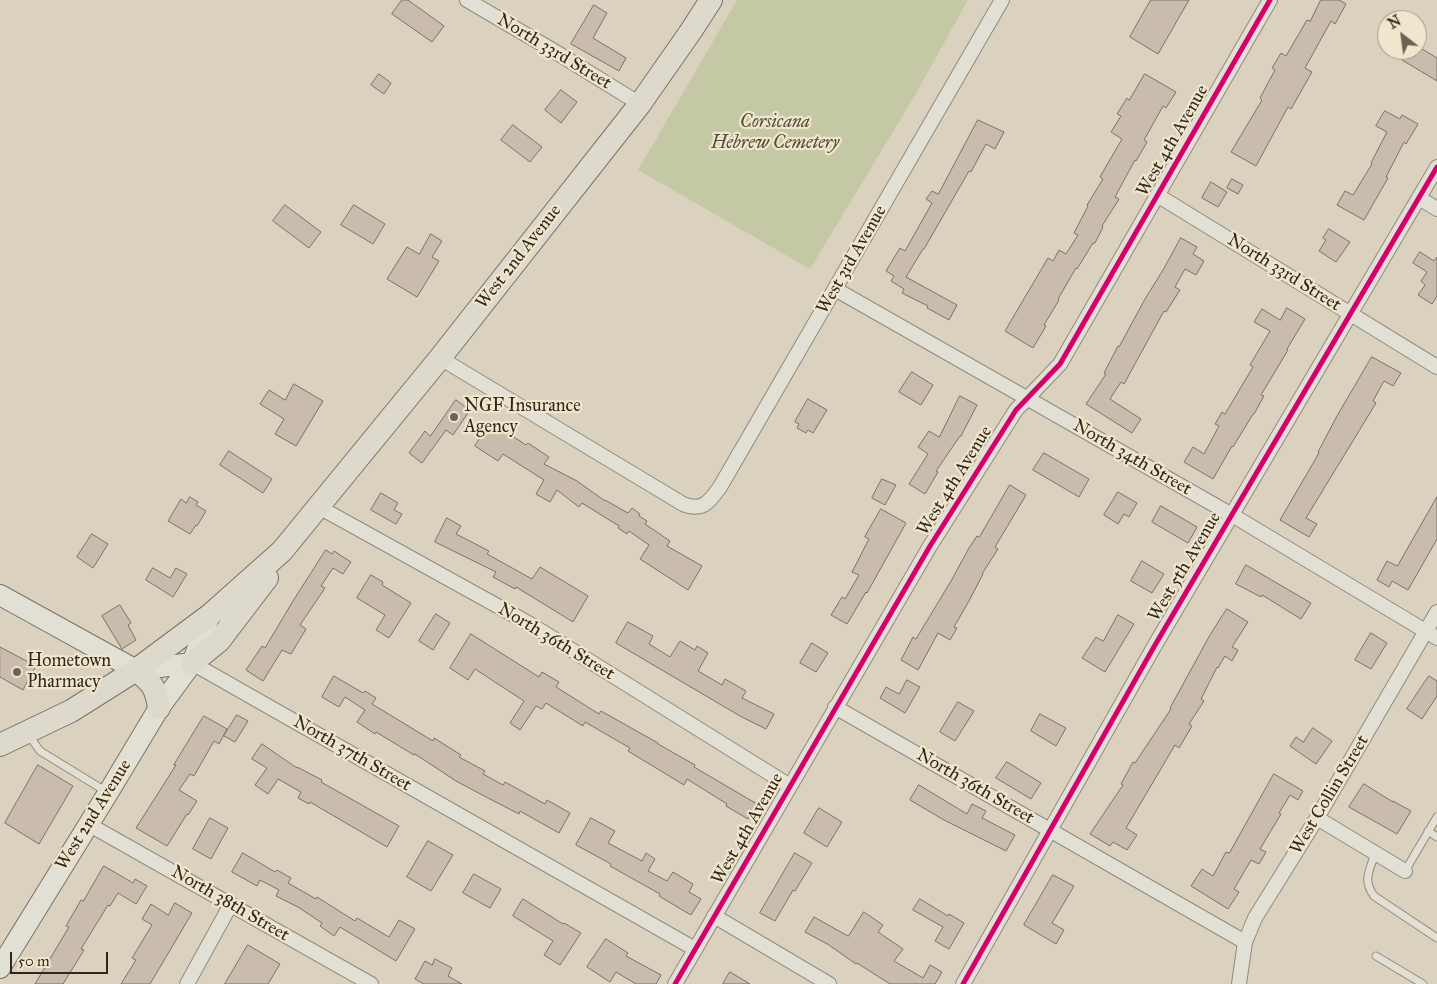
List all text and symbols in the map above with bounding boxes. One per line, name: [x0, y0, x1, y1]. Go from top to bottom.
street label: North 33rd Street: [493, 9, 615, 95]
north arrow: [1377, 10, 1427, 60]
text: N: [1385, 12, 1404, 33]
street label: West 4th Avenue: [1132, 81, 1214, 201]
park label: Corsicana Hebrew Cemetery: [711, 112, 839, 154]
street label: West 2nd Avenue: [472, 201, 566, 313]
street label: West 3rd Avenue: [812, 202, 892, 318]
street label: North 33rd Street: [1223, 229, 1345, 317]
place label: NGF Insurance Agency: [464, 396, 581, 438]
marker: NGF Insurance Agency: [448, 411, 460, 423]
street label: North 34th Street: [1069, 415, 1195, 501]
street label: West 4th Avenue: [913, 422, 997, 540]
street label: West 5th Avenue: [1144, 509, 1226, 625]
street label: North 36th Street: [494, 599, 618, 685]
place label: Hometown Pharmacy: [27, 651, 111, 694]
marker: Hometown Pharmacy: [11, 666, 23, 678]
street label: North 37th Street: [289, 711, 415, 797]
street label: West Collin Street: [1286, 732, 1374, 858]
street label: North 36th Street: [912, 745, 1038, 829]
street label: West 2nd Avenue: [51, 756, 137, 874]
street label: West 4th Avenue: [707, 769, 789, 889]
street label: North 38th Street: [167, 861, 293, 947]
scale bar: [12, 942, 110, 974]
text: 50 m: [18, 952, 50, 970]

